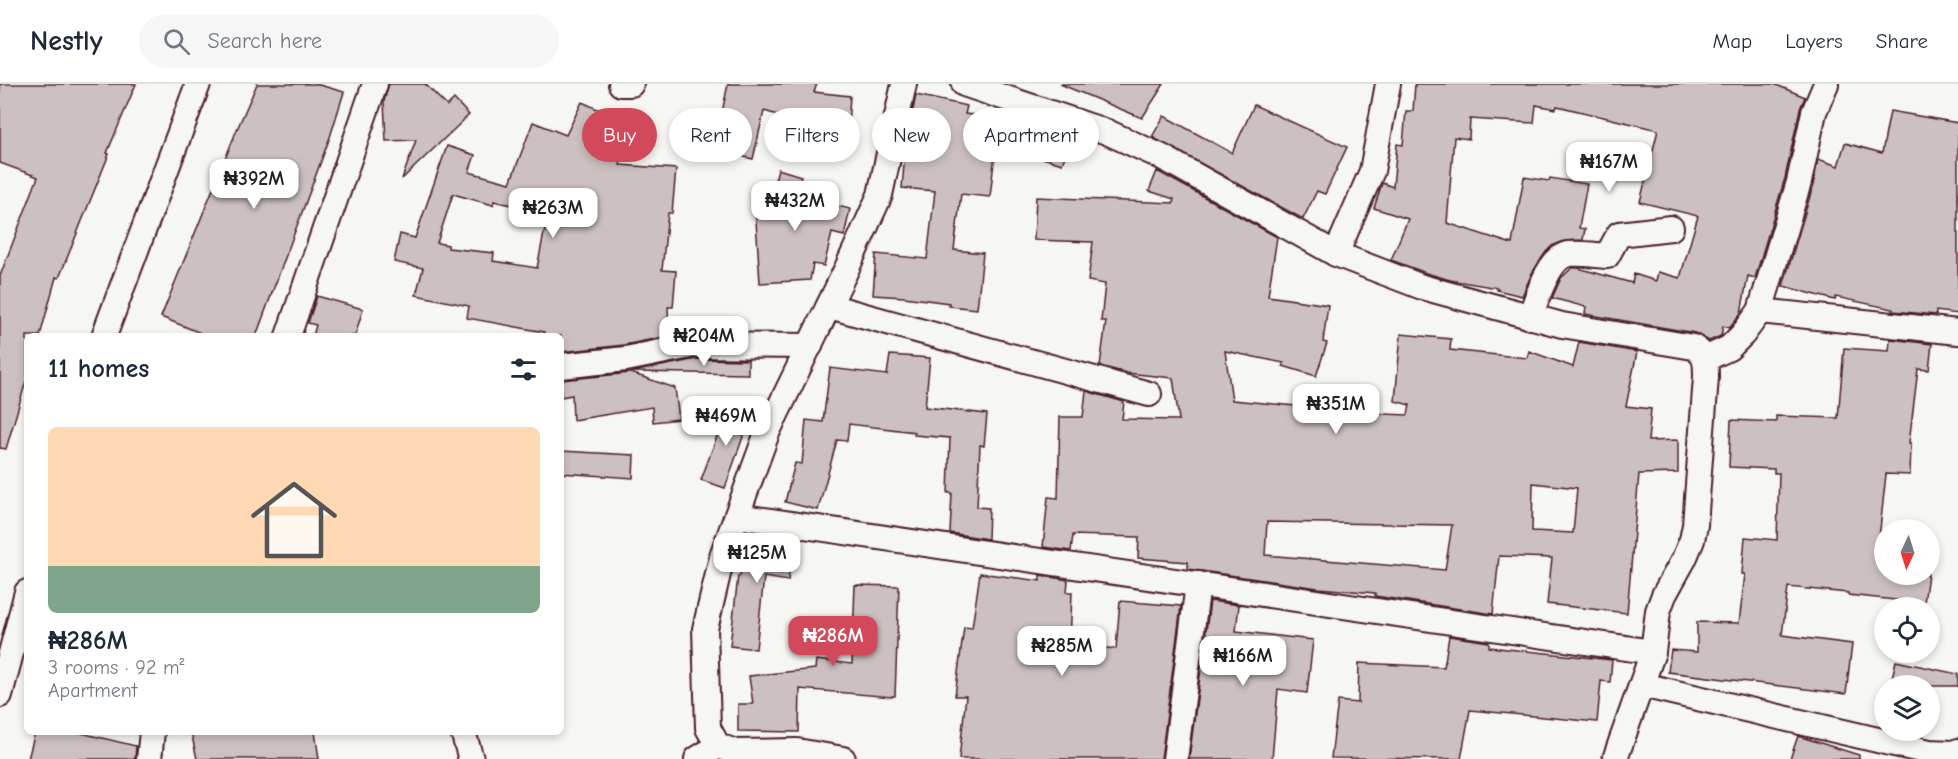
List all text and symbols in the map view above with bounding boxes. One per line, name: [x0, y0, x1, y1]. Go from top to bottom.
search box: [139, 14, 559, 68]
text: Nestly: [30, 25, 103, 57]
icon: search: [160, 25, 193, 58]
text: Search here: [208, 28, 322, 54]
text: Map: [1713, 29, 1752, 53]
text: Layers: [1785, 29, 1843, 53]
text: Share: [1876, 29, 1928, 53]
chip: Buy: [582, 108, 657, 162]
chip: Rent: [669, 108, 752, 162]
chip: Filters: [764, 108, 860, 162]
chip: New: [872, 108, 951, 162]
chip: Apartment: [963, 108, 1099, 162]
pin: ₦167M: [1567, 142, 1651, 193]
text: ₦167M: [1580, 150, 1638, 173]
pin: ₦392M: [212, 159, 296, 210]
text: ₦392M: [224, 167, 284, 190]
pin: ₦432M: [753, 181, 837, 232]
pin: ₦263M: [511, 188, 595, 239]
text: ₦432M: [765, 189, 825, 212]
text: ₦263M: [523, 196, 583, 219]
pin: ₦204M: [662, 316, 746, 367]
text: ₦204M: [673, 324, 735, 347]
icon: filters: [507, 353, 540, 386]
text: 11 homes: [48, 354, 149, 384]
pin: ₦351M: [1294, 384, 1378, 435]
text: ₦351M: [1307, 392, 1365, 415]
pin: ₦469M: [684, 396, 768, 447]
text: ₦469M: [696, 404, 756, 427]
icon: home: [240, 466, 348, 574]
north arrow: [1874, 519, 1940, 585]
map controls: [1874, 519, 1940, 741]
pin: ₦125M: [715, 533, 799, 584]
text: ₦125M: [727, 541, 787, 564]
button: locate: [1874, 597, 1940, 663]
pin: ₦286M: [791, 616, 875, 667]
text: ₦286M: [802, 624, 864, 647]
text: ₦286M: [48, 626, 128, 656]
pin: ₦285M: [1020, 626, 1104, 677]
text: ₦285M: [1031, 634, 1093, 657]
pin: ₦166M: [1201, 636, 1285, 687]
text: ₦166M: [1213, 644, 1273, 667]
text: 3 rooms · 92 m²: [48, 656, 185, 679]
button: layers: [1874, 675, 1940, 741]
text: Apartment: [48, 679, 138, 702]

